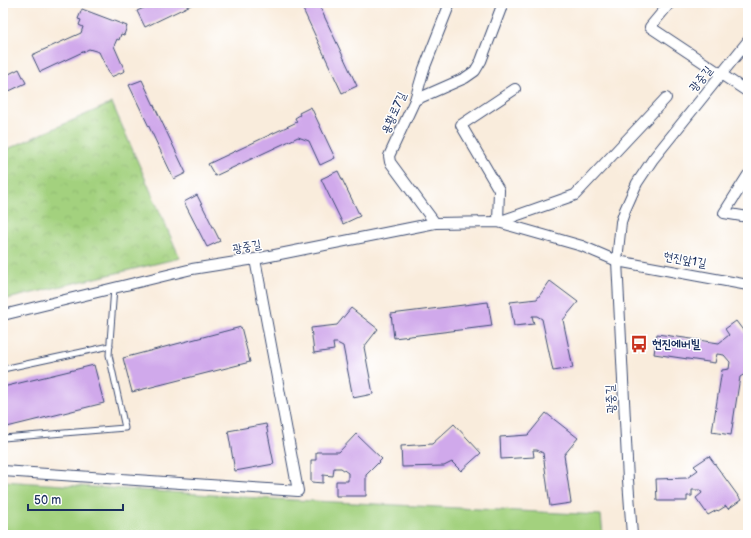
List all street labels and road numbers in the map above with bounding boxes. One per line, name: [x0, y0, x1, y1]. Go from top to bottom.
street label: 광중길: [686, 63, 716, 95]
street label: 용황로7길: [378, 89, 410, 136]
street label: 광중길: [231, 237, 263, 257]
street label: 현진앞1길: [662, 249, 708, 271]
street label: 광중길: [603, 384, 619, 414]

